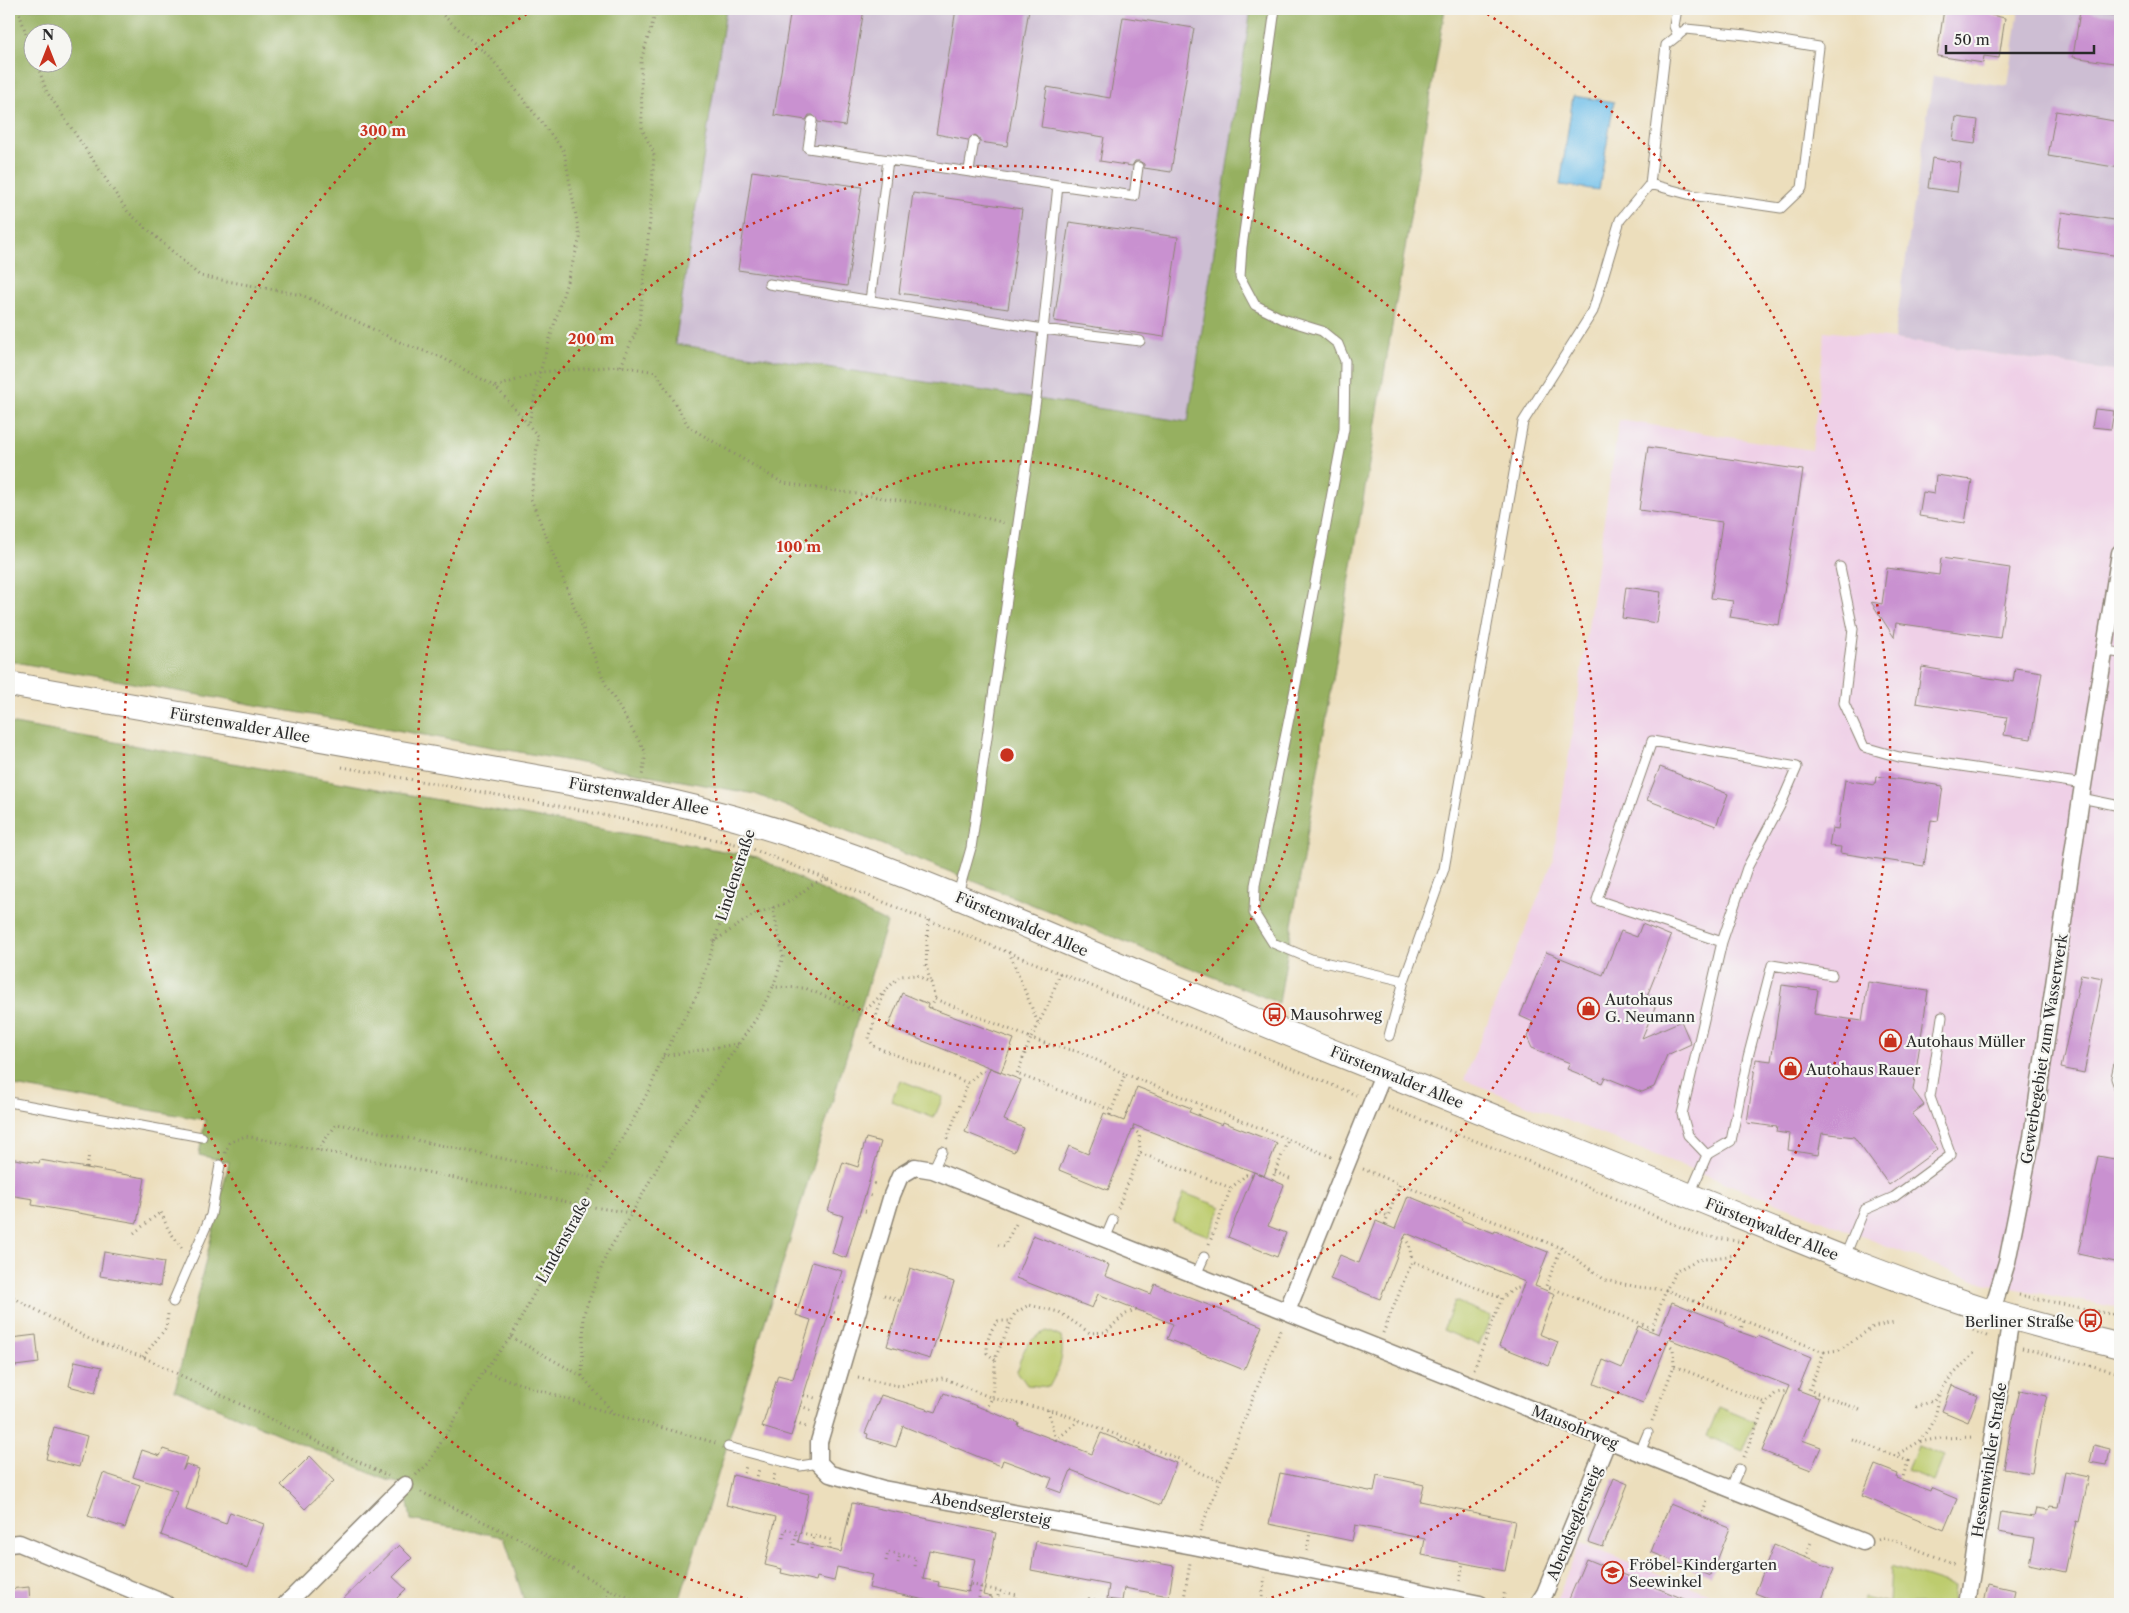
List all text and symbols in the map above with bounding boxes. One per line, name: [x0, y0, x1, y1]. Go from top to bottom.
north arrow: [22, 22, 72, 72]
scale bar: [1946, 22, 2094, 54]
text: N: [42, 26, 54, 44]
text: 50 m: [1954, 30, 1990, 49]
text: 300 m: [360, 121, 406, 140]
text: 200 m: [568, 329, 614, 348]
text: 100 m: [777, 537, 821, 556]
street label: Fürstenwalder Allee: [168, 703, 312, 747]
centre of rings: [998, 746, 1016, 764]
street label: Fürstenwalder Allee: [567, 773, 711, 819]
street label: Lindenstraße: [711, 827, 759, 923]
street label: Fürstenwalder Allee: [953, 887, 1091, 961]
street label: Gewerbegebiet zum Wasserwerk: [2016, 931, 2072, 1165]
place label: Autohaus G. Neumann: [1604, 990, 1696, 1026]
shop icon: Autohaus G. Neumann: [1577, 996, 1601, 1020]
bus stop icon: Mausohrweg: [1262, 1002, 1286, 1026]
place label: Mausohrweg: [1290, 1005, 1382, 1024]
shop icon: Autohaus Müller: [1878, 1029, 1902, 1053]
place label: Autohaus Müller: [1905, 1032, 2026, 1051]
street label: Fürstenwalder Allee: [1327, 1042, 1467, 1112]
shop icon: Autohaus Rauer: [1778, 1057, 1802, 1081]
place label: Autohaus Rauer: [1805, 1060, 1921, 1079]
street label: Lindenstraße: [532, 1194, 594, 1286]
street label: Fürstenwalder Allee: [1702, 1194, 1842, 1264]
bus stop icon: Berliner Straße: [2078, 1309, 2102, 1333]
place label: Berliner Straße: [1965, 1312, 2074, 1331]
street label: Hessenwinkler Straße: [1967, 1381, 2011, 1539]
street label: Mausohrweg: [1529, 1401, 1621, 1453]
street label: Abendseglersteig: [1542, 1463, 1606, 1584]
street label: Abendseglersteig: [928, 1488, 1053, 1530]
place label: Fröbel-Kindergarten Seewinkel: [1629, 1555, 1778, 1591]
school or university icon: Fröbel-Kindergarten Seewinkel: [1601, 1561, 1625, 1585]

